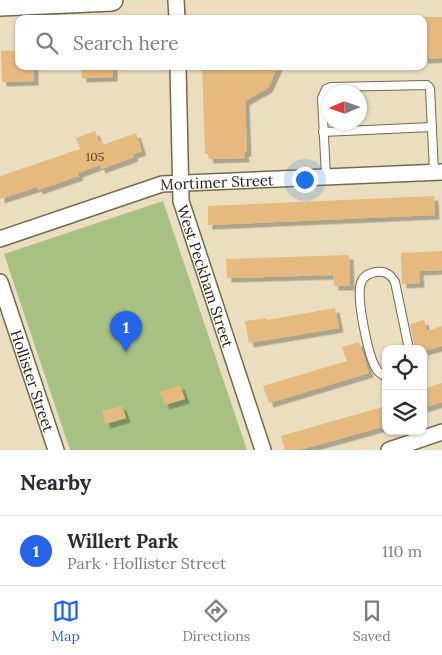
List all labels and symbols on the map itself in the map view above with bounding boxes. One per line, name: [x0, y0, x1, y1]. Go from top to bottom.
north arrow: [322, 85, 367, 130]
house number: 105: [86, 149, 104, 164]
your location: [292, 167, 318, 193]
street label: Mortimer Street: [160, 170, 274, 194]
street label: West Peckham Street: [173, 202, 238, 350]
pin: 1: [110, 311, 142, 352]
street label: Hollister Street: [7, 327, 59, 434]

